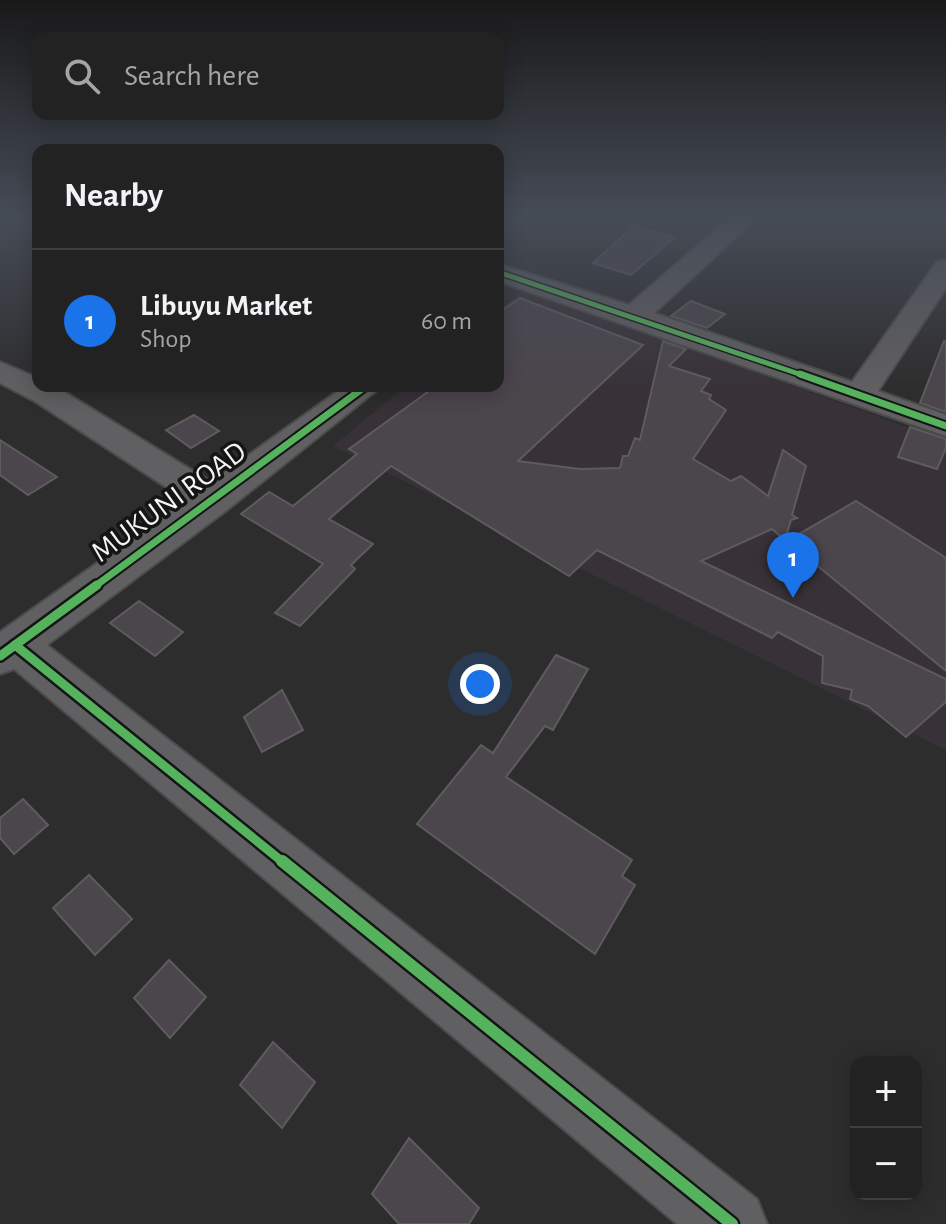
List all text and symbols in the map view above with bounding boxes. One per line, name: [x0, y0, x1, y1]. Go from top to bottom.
search box: [32, 32, 504, 120]
icon: search: [60, 54, 104, 98]
text: Search here: [124, 61, 260, 91]
text: Nearby: [64, 179, 163, 213]
text: Libuyu Market: [140, 291, 312, 321]
text: 1: [85, 308, 95, 334]
text: 60 m: [421, 308, 472, 334]
text: Shop: [140, 326, 192, 352]
street label: MUKUNI ROAD: [86, 436, 252, 568]
pin: 1: [767, 532, 819, 598]
your location: [460, 664, 500, 704]
map controls: [850, 1056, 922, 1200]
button: +: [850, 1056, 922, 1128]
button: −: [850, 1128, 922, 1200]

